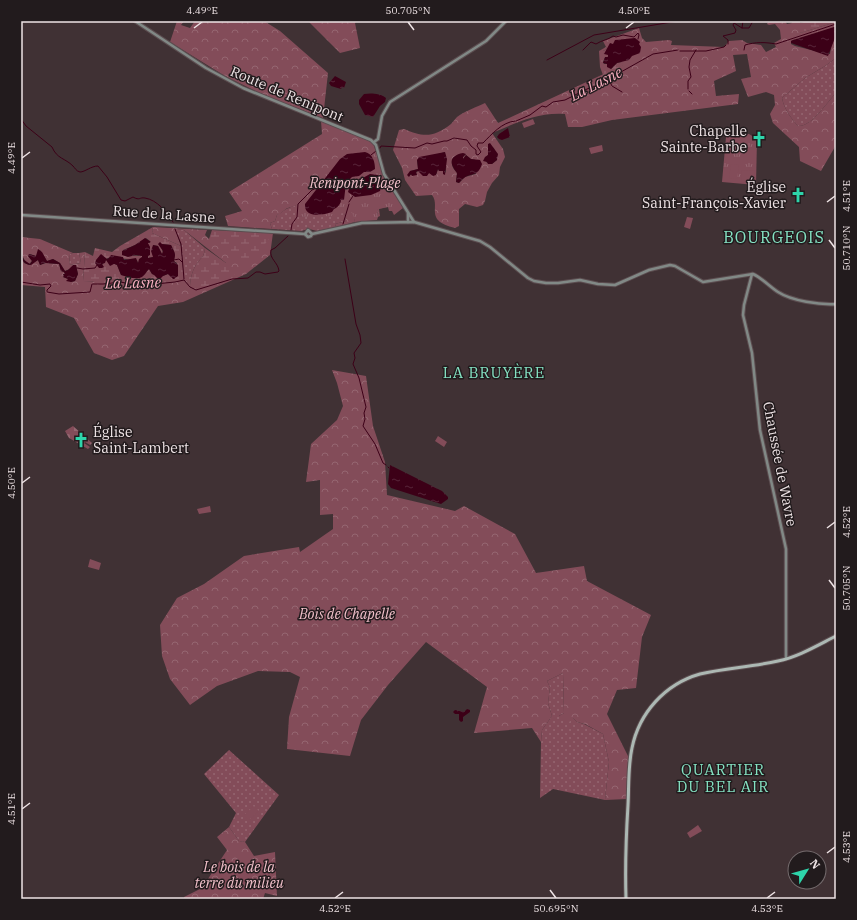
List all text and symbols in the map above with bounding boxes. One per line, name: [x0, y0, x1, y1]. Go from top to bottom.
text: 4.49°E: [186, 4, 218, 17]
text: 50.705°N: [385, 4, 431, 17]
text: 4.50°E: [618, 4, 650, 17]
street label: Route de Renipont: [228, 62, 346, 126]
water label: La Lasne: [565, 62, 625, 105]
place label: Chapelle Sainte-Barbe: [660, 122, 747, 156]
church icon: Chapelle Sainte-Barbe: [750, 130, 768, 148]
text: 4.49°E: [5, 142, 18, 174]
park label: Renipont-Plage: [308, 174, 401, 192]
place label: Église Saint-François-Xavier: [642, 177, 787, 212]
text: 4.51°E: [840, 180, 853, 212]
church icon: Église Saint-François-Xavier: [789, 186, 807, 204]
street label: Rue de la Lasne: [112, 201, 216, 227]
text: 50.710°N: [840, 225, 853, 271]
district label: BOURGEOIS: [723, 227, 825, 247]
water label: La Lasne: [104, 273, 162, 293]
district label: LA BRUYÈRE: [443, 363, 545, 382]
street label: Chaussée de Wavre: [759, 400, 801, 528]
place label: Église Saint-Lambert: [93, 422, 189, 457]
church icon: Église Saint-Lambert: [72, 431, 90, 449]
text: 4.50°E: [5, 467, 18, 499]
text: 4.52°E: [840, 506, 853, 538]
text: 50.705°N: [840, 565, 853, 611]
park label: Bois de Chapelle: [298, 605, 396, 623]
district label: QUARTIER DU BEL AIR: [677, 760, 769, 796]
text: 4.51°E: [5, 793, 18, 825]
text: 4.53°E: [840, 831, 853, 863]
north arrow: [787, 850, 827, 890]
text: N: [807, 856, 823, 872]
park label: Le bois de la terre du milieu: [194, 858, 284, 892]
text: 4.52°E: [319, 902, 351, 915]
text: 50.695°N: [533, 902, 579, 915]
text: 4.53°E: [751, 902, 783, 915]

